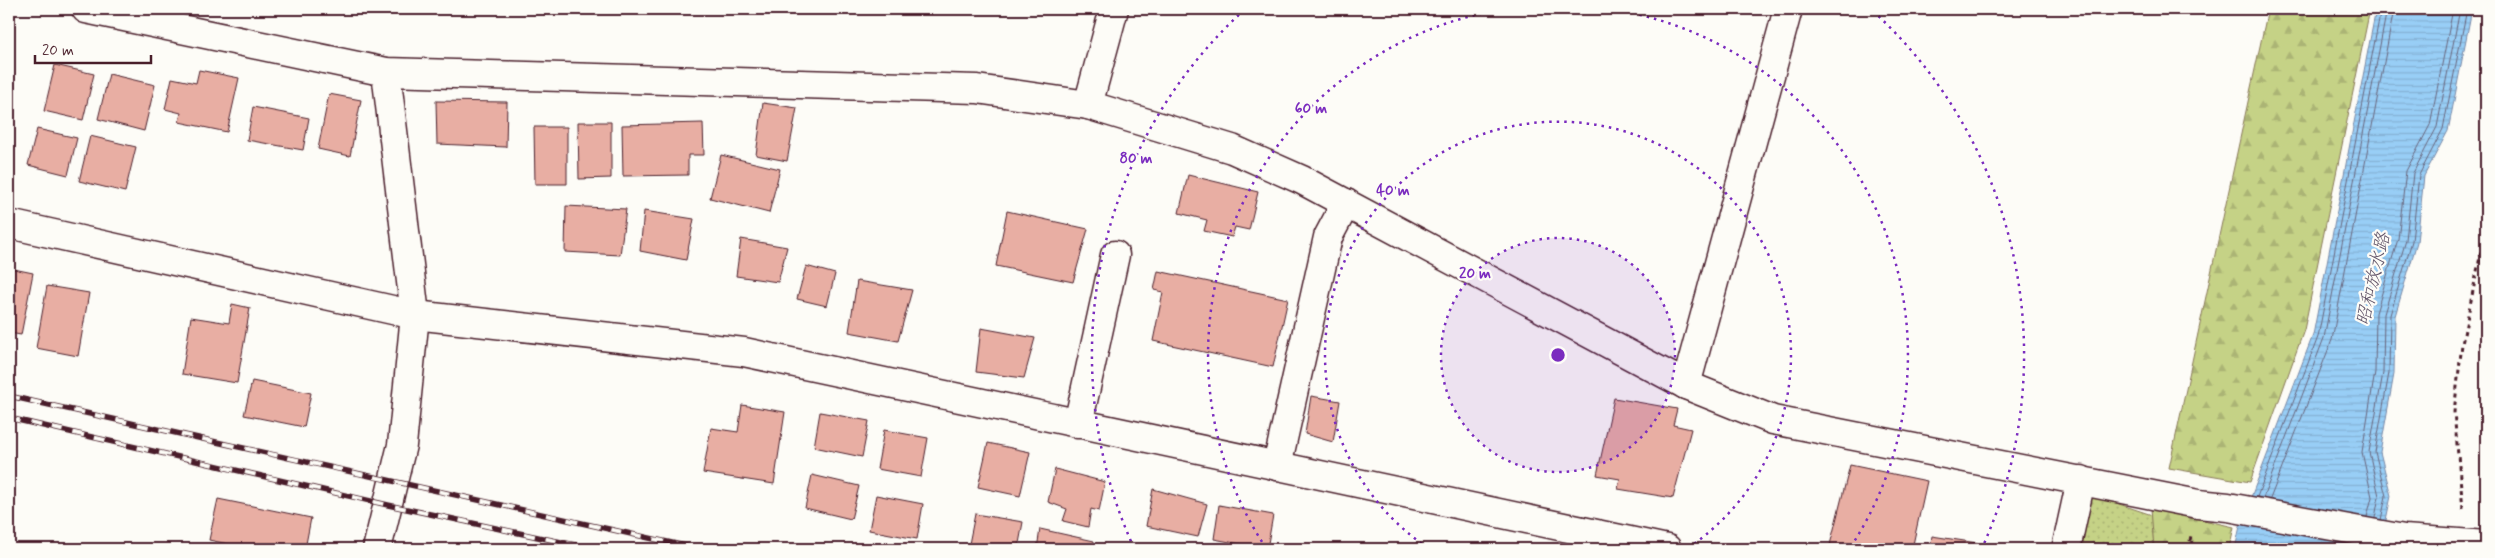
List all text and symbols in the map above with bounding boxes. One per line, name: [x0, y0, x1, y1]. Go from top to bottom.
scale bar: [35, 32, 151, 64]
text: 20 m: [42, 41, 74, 61]
text: 60 m: [1295, 99, 1327, 119]
text: 80 m: [1119, 149, 1153, 169]
text: 40 m: [1376, 181, 1410, 201]
water label: 昭和放水路: [2351, 229, 2397, 328]
text: 20 m: [1459, 264, 1491, 284]
centre of rings: [1549, 346, 1567, 364]

